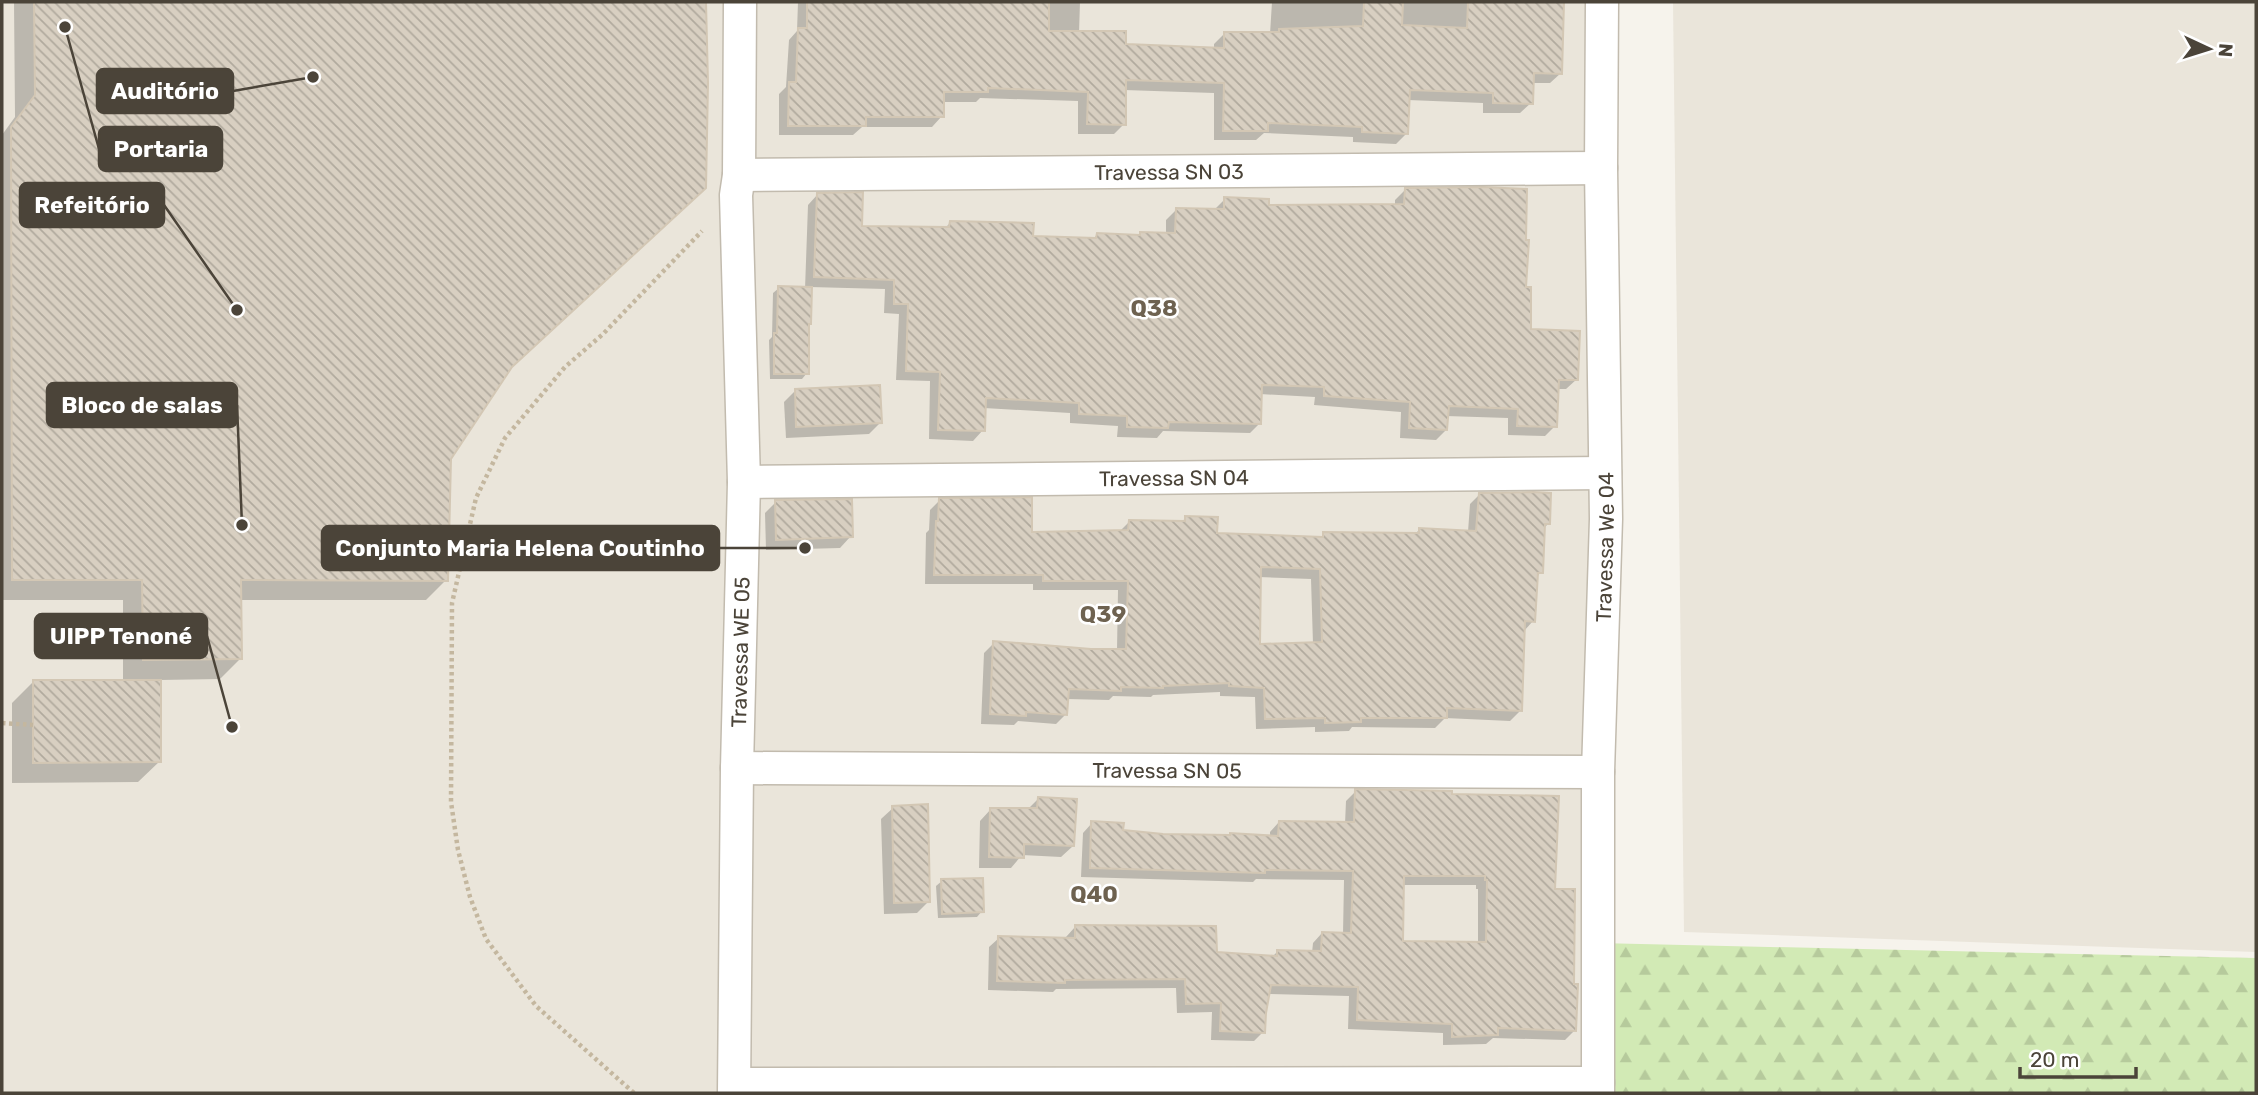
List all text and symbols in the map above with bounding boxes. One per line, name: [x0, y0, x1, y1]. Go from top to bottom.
north arrow: [2174, 14, 2244, 84]
text: N: [2214, 43, 2237, 58]
callout: Auditório: [97, 69, 233, 113]
text: Auditório: [111, 77, 219, 105]
callout: Portaria: [99, 127, 222, 171]
text: Portaria: [114, 135, 208, 163]
street label: Travessa SN 03: [1094, 158, 1244, 185]
callout: Refeitório: [20, 183, 164, 227]
text: Refeitório: [34, 191, 150, 219]
district label: Q38: [1130, 294, 1178, 322]
callout: Bloco de salas: [47, 383, 237, 427]
text: Bloco de salas: [61, 391, 223, 419]
street label: Travessa SN 04: [1099, 464, 1249, 491]
street label: Travessa We 04: [1590, 472, 1619, 623]
callout: Conjunto Maria Helena Coutinho: [322, 526, 719, 570]
text: Conjunto Maria Helena Coutinho: [335, 534, 705, 562]
street label: Travessa WE 05: [725, 576, 754, 728]
district label: Q39: [1080, 600, 1126, 628]
callout: UIPP Tenoné: [35, 614, 207, 658]
text: UIPP Tenoné: [50, 622, 192, 650]
street label: Travessa SN 05: [1092, 757, 1242, 783]
district label: Q40: [1070, 880, 1118, 908]
scale bar: [2020, 1036, 2136, 1080]
text: 20 m: [2030, 1047, 2079, 1072]

